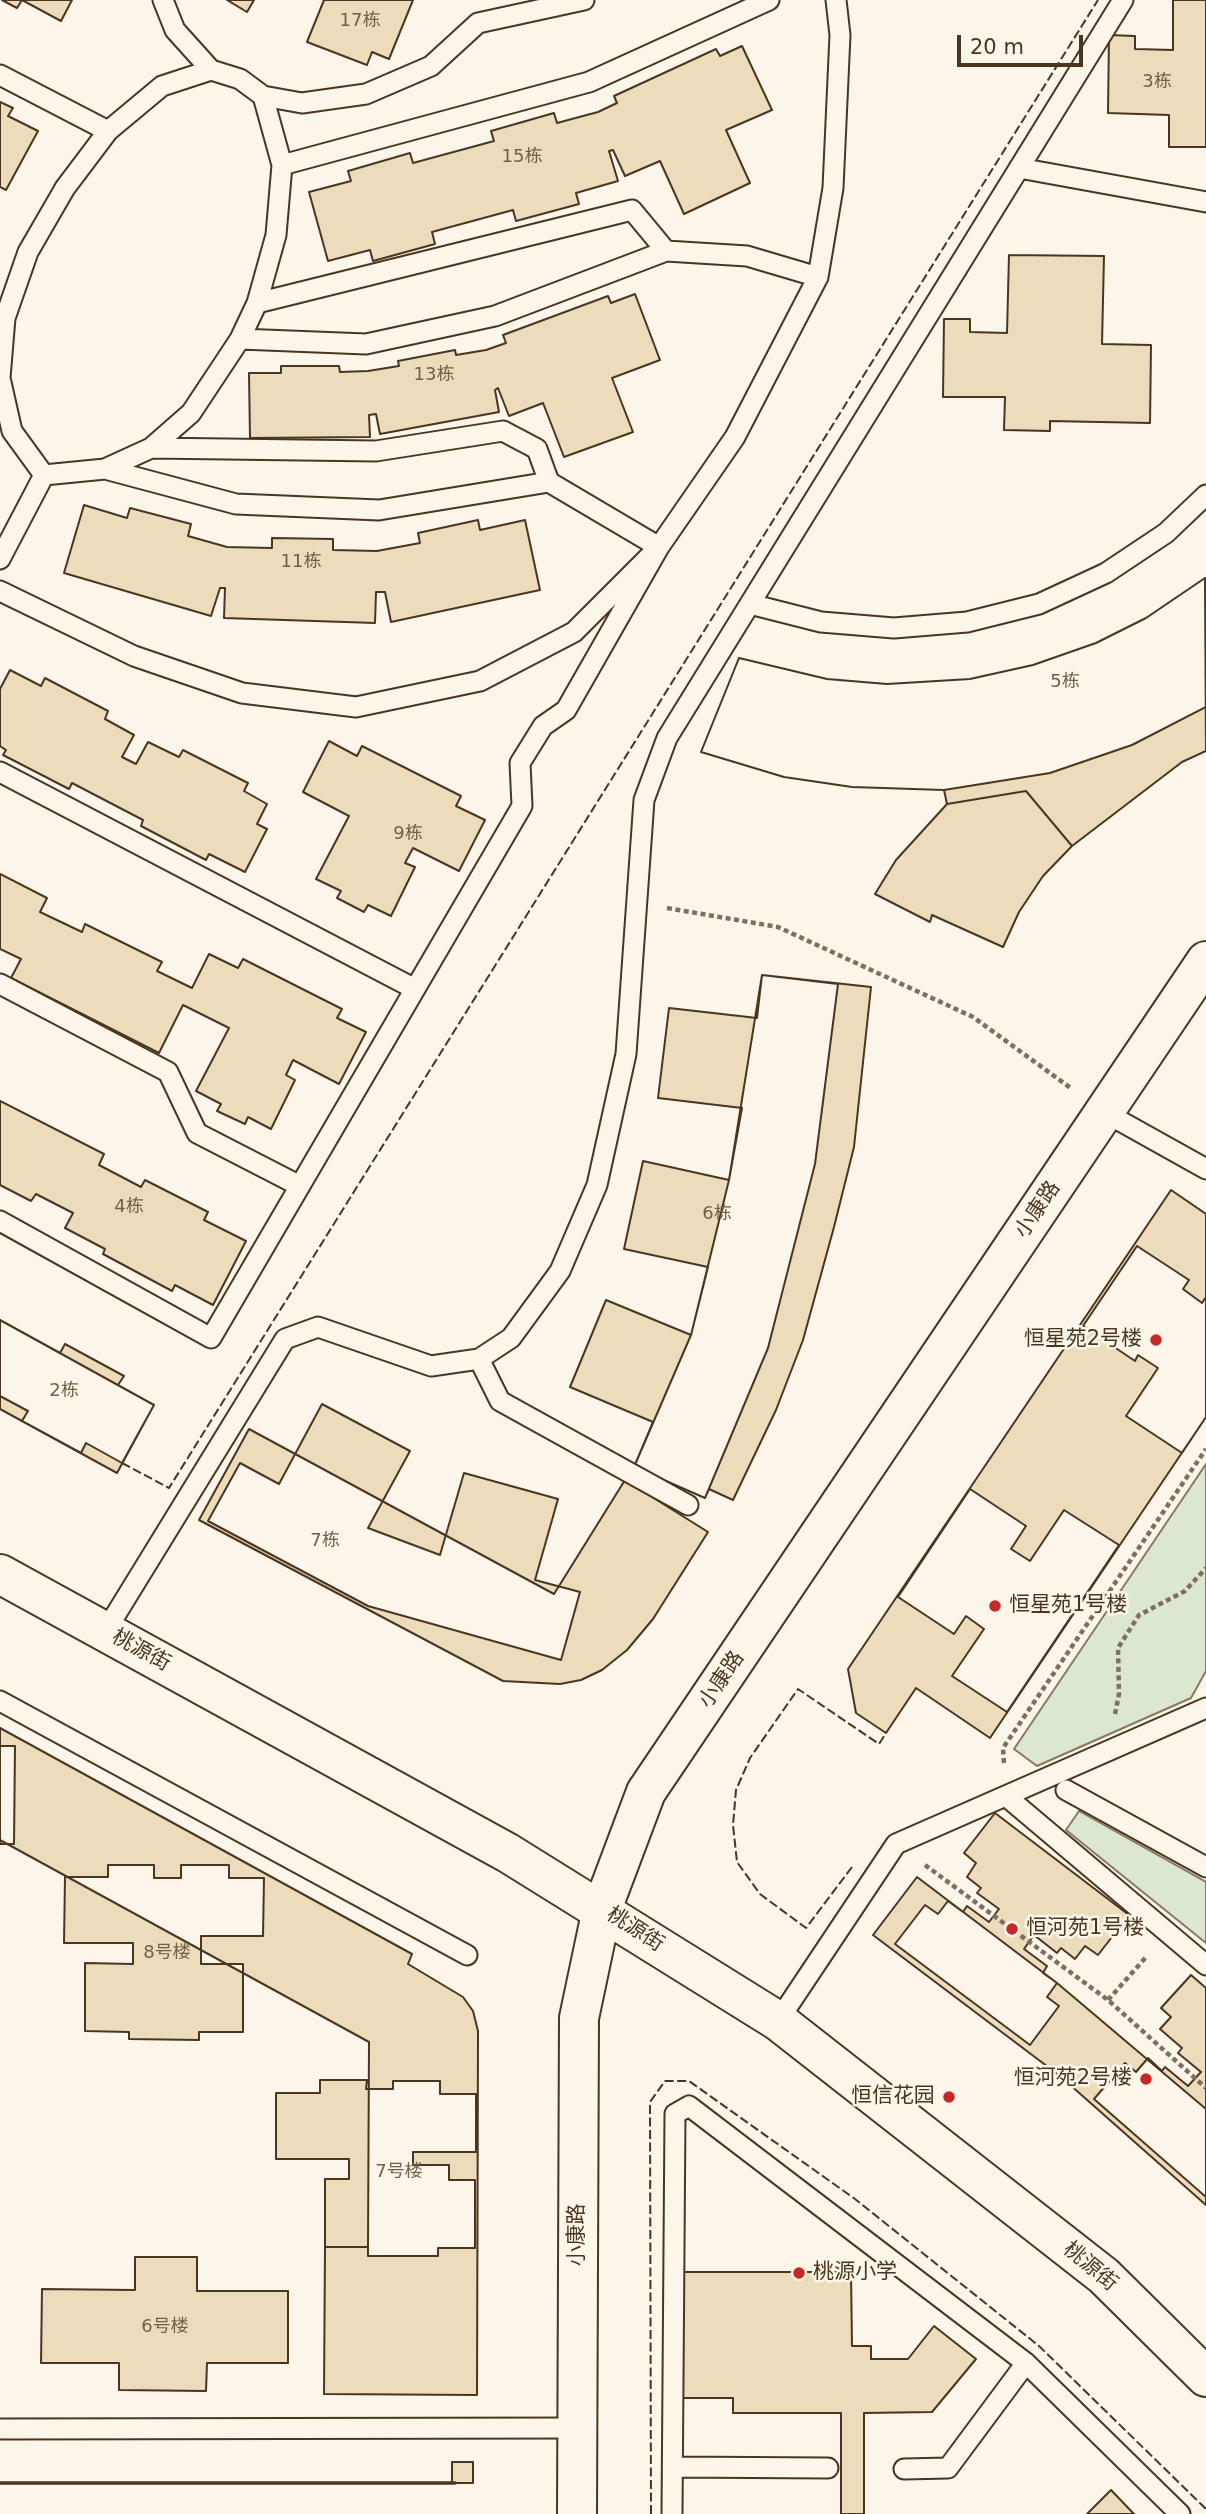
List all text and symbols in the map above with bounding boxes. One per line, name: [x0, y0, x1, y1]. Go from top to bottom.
house number: 17栋: [340, 10, 380, 32]
scale bar: [961, 21, 1087, 65]
text: 20 m: [970, 35, 1024, 59]
house number: 3栋: [1142, 71, 1172, 93]
house number: 15栋: [502, 146, 542, 168]
house number: 13栋: [414, 364, 454, 386]
house number: 11栋: [281, 551, 321, 573]
house number: 5栋: [1050, 671, 1080, 693]
house number: 9栋: [393, 823, 423, 845]
street label: 小康路: [1010, 1177, 1066, 1243]
house number: 4栋: [114, 1196, 144, 1218]
house number: 6栋: [702, 1203, 732, 1225]
place label: 恒星苑2号楼: [1024, 1327, 1142, 1353]
marker: 恒星苑2号楼: [1148, 1332, 1164, 1348]
house number: 2栋: [49, 1380, 79, 1402]
house number: 7栋: [310, 1530, 340, 1552]
place label: 恒星苑1号楼: [1009, 1593, 1127, 1619]
marker: 恒星苑1号楼: [987, 1598, 1003, 1614]
street label: 桃源街: [107, 1625, 175, 1677]
street label: 小康路: [694, 1647, 750, 1713]
street label: 桃源街: [602, 1902, 668, 1958]
place label: 恒河苑1号楼: [1026, 1916, 1144, 1942]
marker: 恒河苑1号楼: [1004, 1921, 1020, 1937]
house number: 8号楼: [143, 1942, 191, 1964]
place label: 恒河苑2号楼: [1014, 2066, 1132, 2092]
marker: 恒河苑2号楼: [1138, 2071, 1154, 2087]
place label: 恒信花园: [851, 2084, 935, 2110]
marker: 恒信花园: [941, 2089, 957, 2105]
house number: 7号楼: [375, 2161, 423, 2183]
street label: 小康路: [565, 2204, 591, 2266]
street label: 桃源街: [1058, 2237, 1122, 2297]
place label: 桃源小学: [813, 2260, 897, 2286]
marker: 桃源小学: [791, 2265, 807, 2281]
house number: 6号楼: [141, 2316, 189, 2338]

